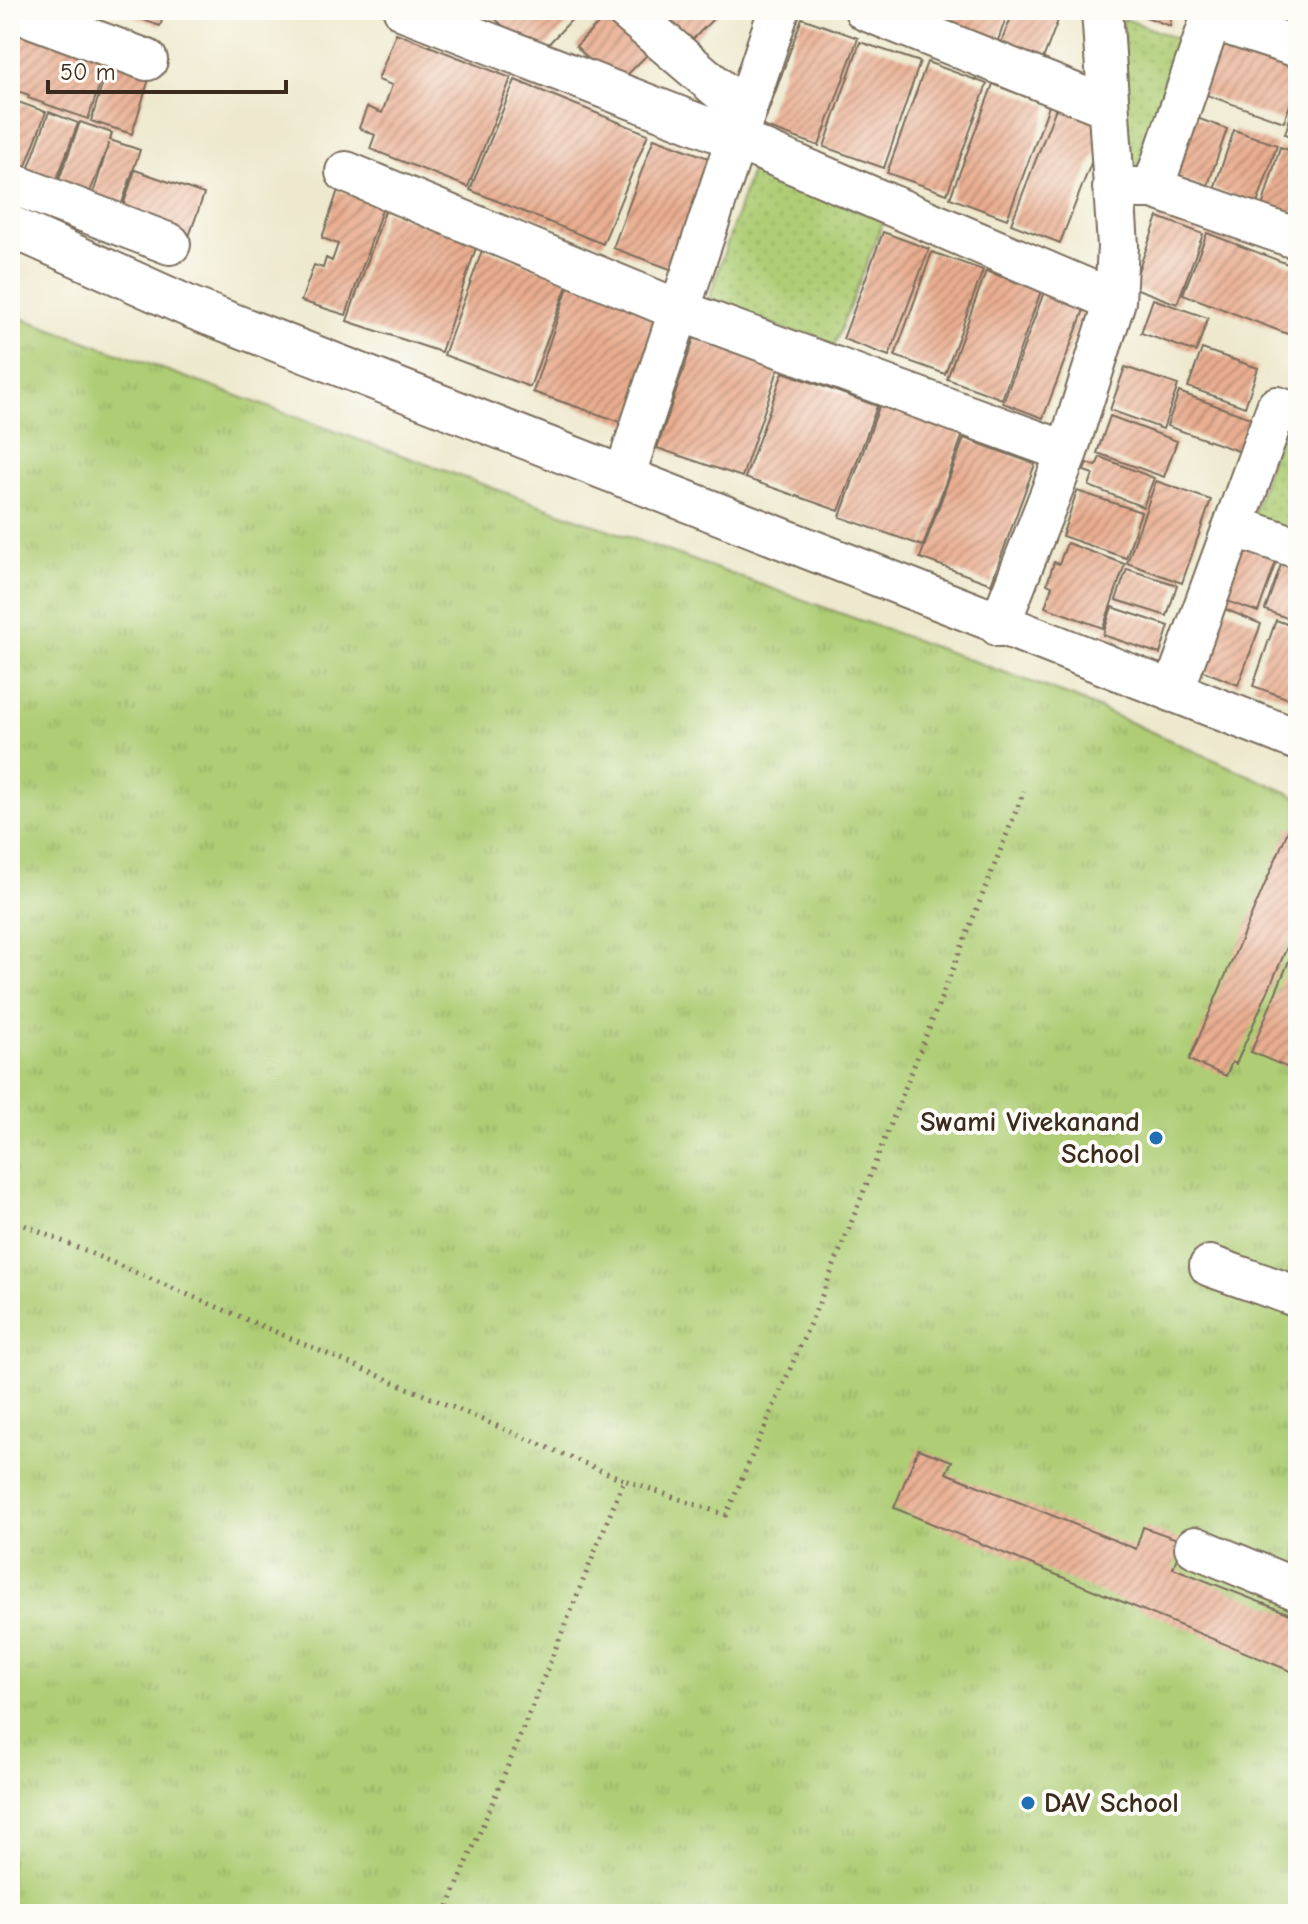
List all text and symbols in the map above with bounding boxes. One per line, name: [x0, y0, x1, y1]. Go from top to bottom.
scale bar: [48, 44, 286, 94]
text: 50 m: [60, 58, 116, 86]
place label: Swami Vivekanand School: [920, 1106, 1140, 1170]
marker: Swami Vivekanand School: [1147, 1129, 1165, 1147]
place label: DAV School: [1044, 1787, 1179, 1819]
marker: DAV School: [1019, 1794, 1037, 1812]

